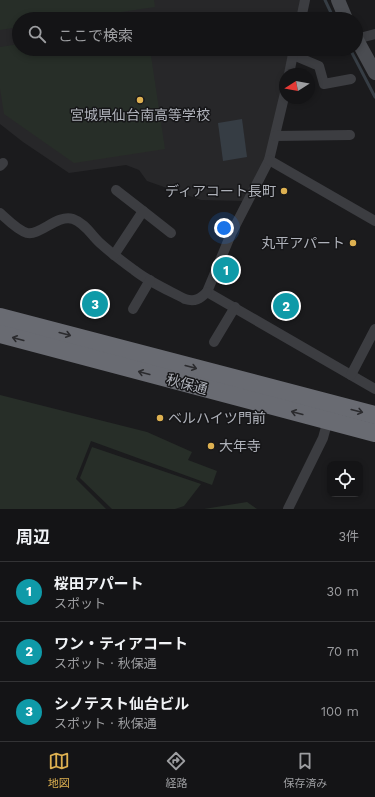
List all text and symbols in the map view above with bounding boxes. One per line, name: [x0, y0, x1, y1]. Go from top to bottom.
search box: [12, 12, 363, 56]
icon: search: [26, 23, 48, 45]
text: ここで検索: [58, 27, 133, 45]
north arrow: [279, 68, 315, 104]
marker: 宮城県仙台南高等学校: [135, 95, 145, 105]
place label: 宮城県仙台南高等学校: [70, 107, 210, 123]
place label: ディアコート長町: [165, 183, 276, 199]
marker: ディアコート長町: [279, 186, 289, 196]
your location: [214, 218, 234, 238]
place label: 丸平アパート: [261, 235, 345, 251]
marker: 丸平アパート: [348, 238, 358, 248]
pin: 1: [213, 255, 239, 285]
pin: 3: [82, 289, 108, 319]
pin: 2: [273, 291, 299, 321]
one-way arrow: [58, 331, 71, 339]
one-way arrow: [12, 335, 25, 342]
one-way arrow: [184, 364, 197, 372]
one-way arrow: [138, 368, 151, 376]
street label: 秋保通: [165, 371, 209, 397]
one-way arrow: [350, 407, 363, 415]
one-way arrow: [290, 409, 303, 416]
place label: ベルハイツ門前: [168, 410, 266, 426]
marker: ベルハイツ門前: [155, 413, 165, 423]
place label: 大年寺: [219, 438, 261, 454]
marker: 大年寺: [206, 441, 216, 451]
map controls: [327, 461, 363, 497]
button: locate: [327, 461, 363, 497]
text: 周辺: [16, 527, 50, 547]
text: 3件: [338, 529, 359, 544]
text: 桜田アパート: [54, 575, 144, 593]
text: 1: [26, 584, 32, 599]
text: 30 m: [327, 584, 359, 599]
text: スポット: [54, 596, 106, 611]
text: ワン・ティアコート: [54, 635, 188, 653]
text: 2: [25, 644, 33, 659]
text: 70 m: [327, 644, 359, 659]
text: スポット · 秋保通: [54, 656, 157, 671]
text: シノテスト仙台ビル: [54, 695, 189, 713]
text: 3: [25, 704, 33, 719]
text: 100 m: [321, 704, 359, 719]
text: スポット · 秋保通: [54, 716, 157, 731]
tab: 地図: [48, 750, 70, 790]
tab: 経路: [165, 750, 187, 790]
tab: 保存済み: [283, 750, 327, 790]

